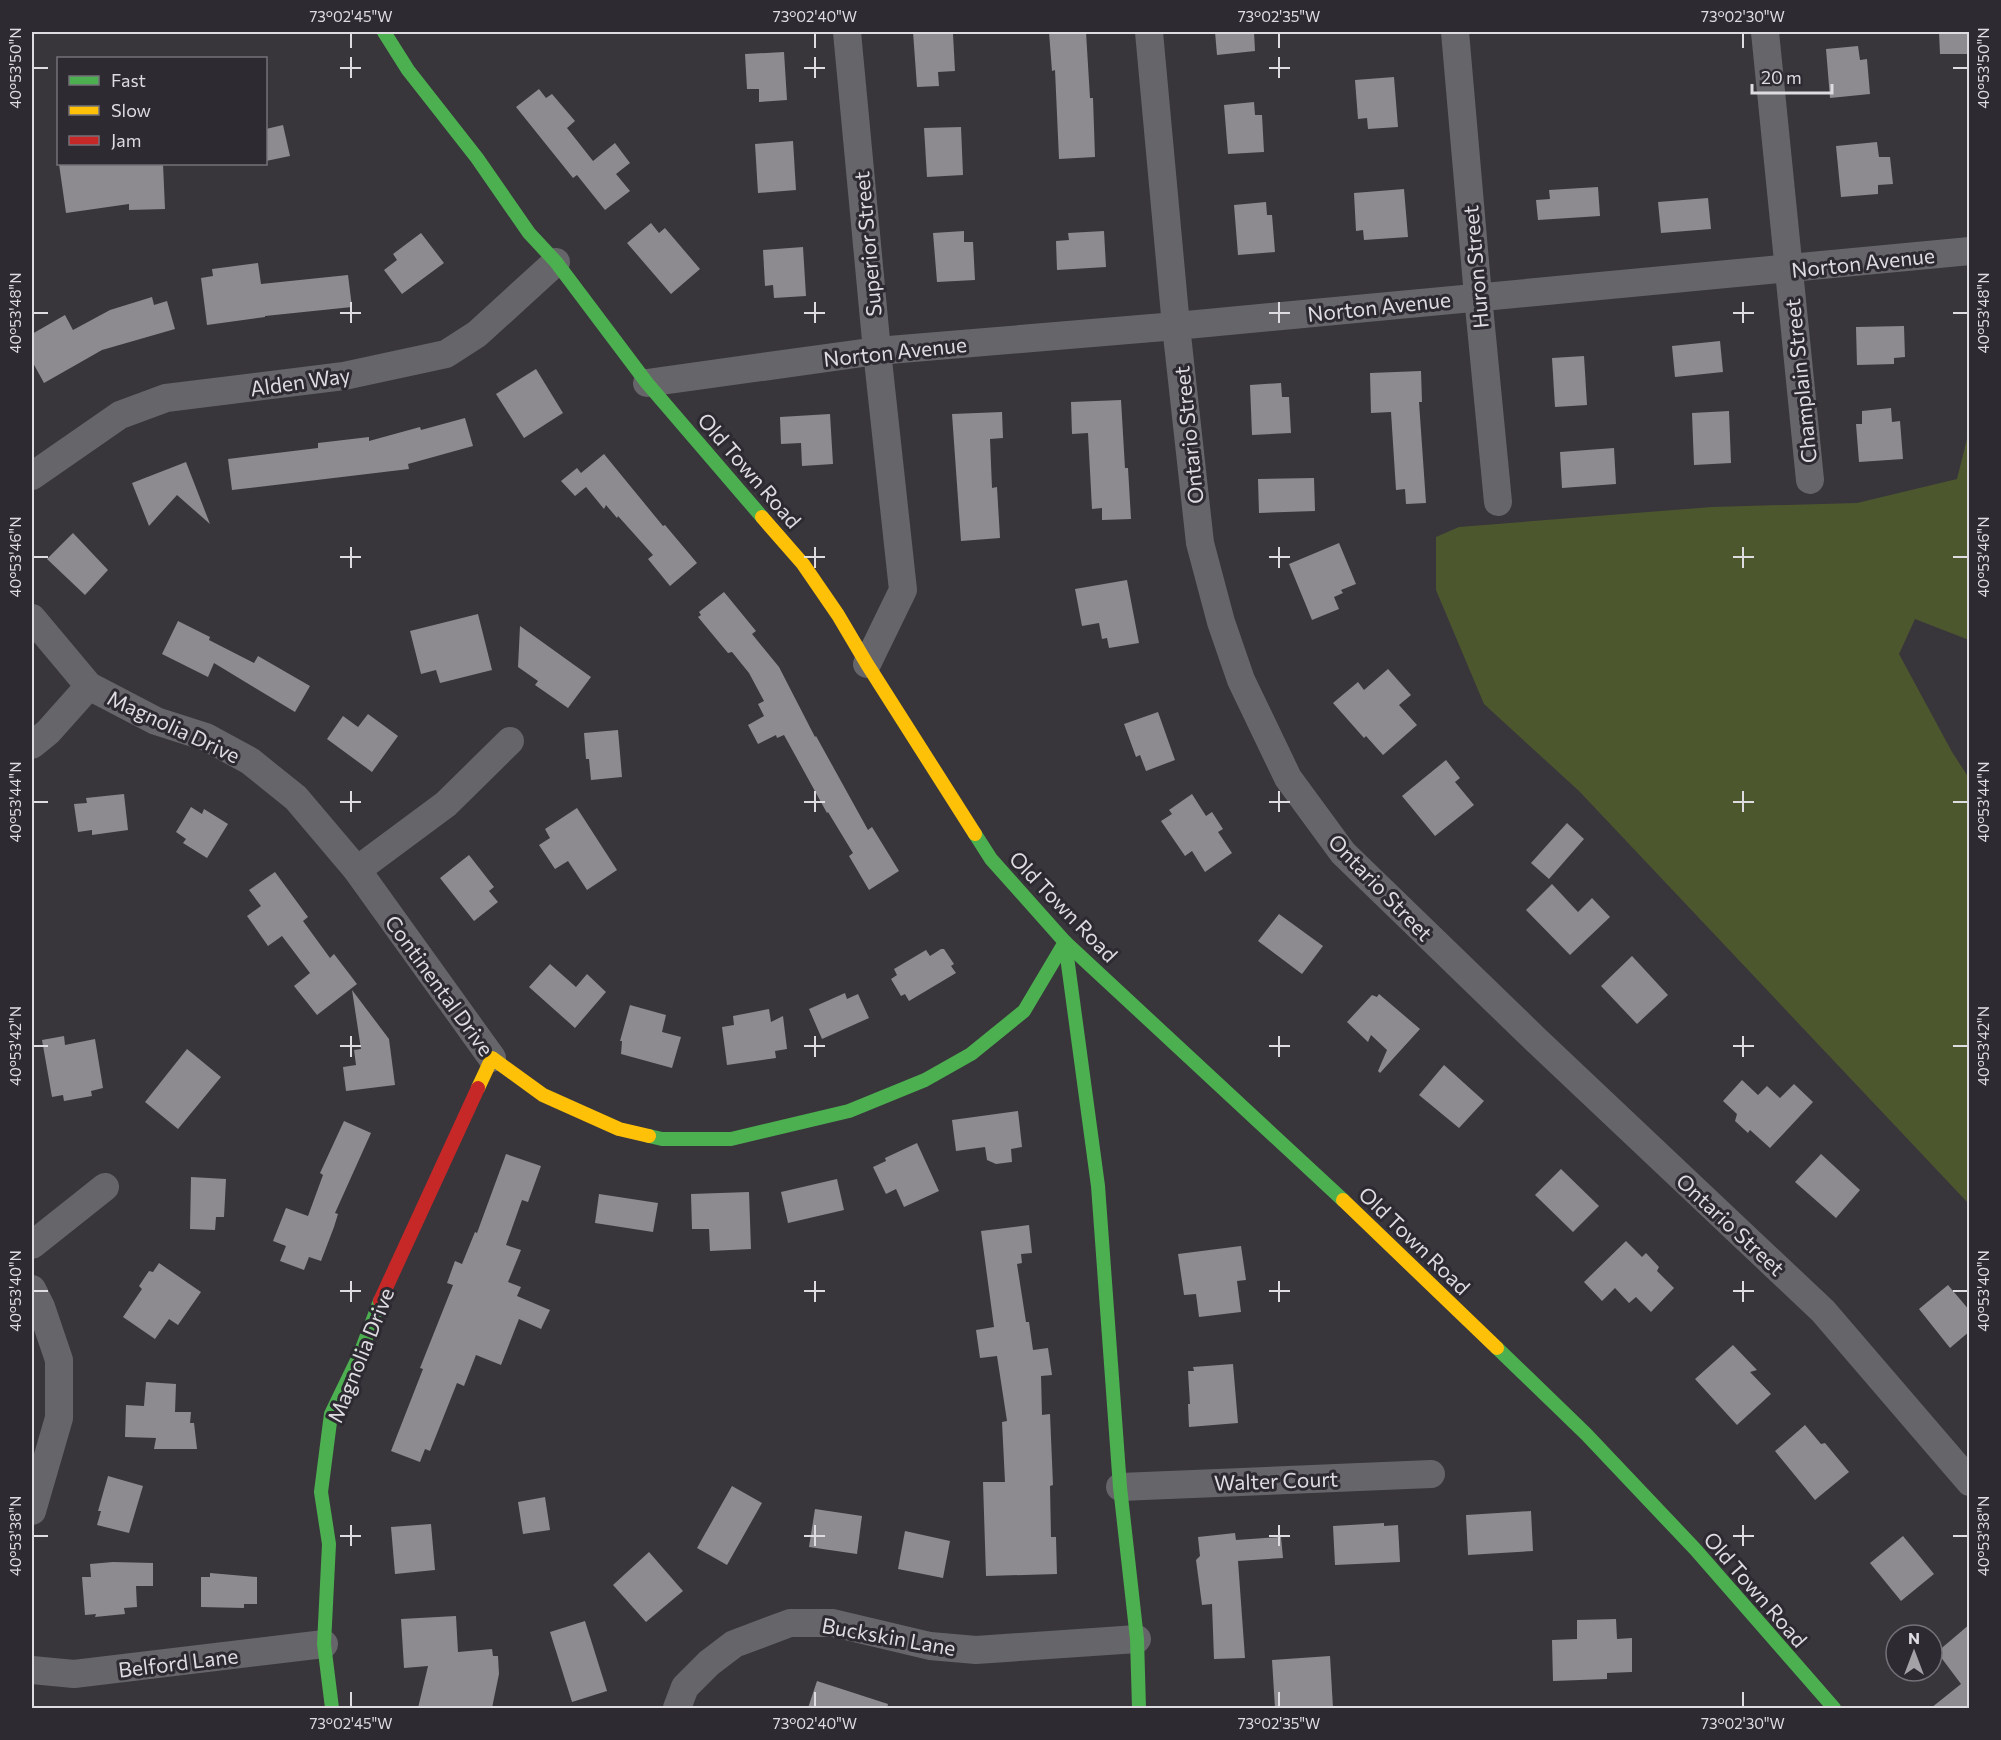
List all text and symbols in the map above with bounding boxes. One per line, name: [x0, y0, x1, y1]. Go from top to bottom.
text: 73°02'45"W: [309, 7, 393, 25]
text: 73°02'40"W: [773, 7, 857, 25]
text: 73°02'35"W: [1238, 7, 1320, 25]
text: 73°02'30"W: [1701, 7, 1785, 25]
text: 40°53'50"N: [6, 27, 24, 109]
text: 40°53'50"N: [1974, 27, 1992, 109]
legend: [57, 57, 267, 165]
scale bar: [1752, 57, 1832, 95]
text: 20 m: [1761, 66, 1802, 88]
text: Fast: [111, 69, 146, 91]
text: Slow: [111, 99, 151, 121]
text: Jam: [111, 129, 141, 151]
street label: Superior Street: [848, 170, 886, 318]
street label: Huron Street: [1457, 204, 1493, 330]
street label: Norton Avenue: [1790, 242, 1936, 282]
text: 40°53'48"N: [6, 272, 24, 354]
text: 40°53'48"N: [1974, 272, 1992, 354]
street label: Norton Avenue: [1306, 286, 1452, 326]
street label: Champlain Street: [1779, 298, 1821, 464]
street label: Norton Avenue: [822, 331, 968, 371]
street label: Alden Way: [248, 362, 352, 400]
street label: Ontario Street: [1168, 365, 1208, 505]
street label: Old Town Road: [693, 407, 807, 533]
text: 40°53'46"N: [6, 516, 24, 598]
text: 40°53'46"N: [1974, 516, 1992, 598]
street label: Magnolia Drive: [104, 684, 244, 768]
text: 40°53'44"N: [6, 762, 24, 842]
text: 40°53'44"N: [1974, 762, 1992, 842]
street label: Ontario Street: [1324, 829, 1438, 945]
street label: Old Town Road: [1005, 845, 1123, 967]
street label: Continental Drive: [381, 910, 499, 1060]
text: 40°53'42"N: [6, 1006, 24, 1086]
text: 40°53'42"N: [1974, 1006, 1992, 1086]
street label: Ontario Street: [1672, 1168, 1790, 1280]
street label: Old Town Road: [1354, 1181, 1476, 1299]
text: 40°53'40"N: [6, 1250, 24, 1332]
text: 40°53'40"N: [1974, 1250, 1992, 1332]
street label: Magnolia Drive: [322, 1284, 398, 1426]
street label: Walter Court: [1213, 1465, 1339, 1495]
text: 40°53'38"N: [6, 1496, 24, 1576]
text: 40°53'38"N: [1974, 1496, 1992, 1576]
street label: Old Town Road: [1699, 1526, 1813, 1652]
street label: Buckskin Lane: [820, 1612, 958, 1660]
north arrow: [1884, 1623, 1944, 1683]
text: N: [1908, 1628, 1920, 1647]
street label: Belford Lane: [117, 1642, 239, 1682]
text: 73°02'45"W: [309, 1714, 393, 1732]
text: 73°02'40"W: [773, 1714, 857, 1732]
text: 73°02'35"W: [1238, 1714, 1320, 1732]
text: 73°02'30"W: [1701, 1714, 1785, 1732]

